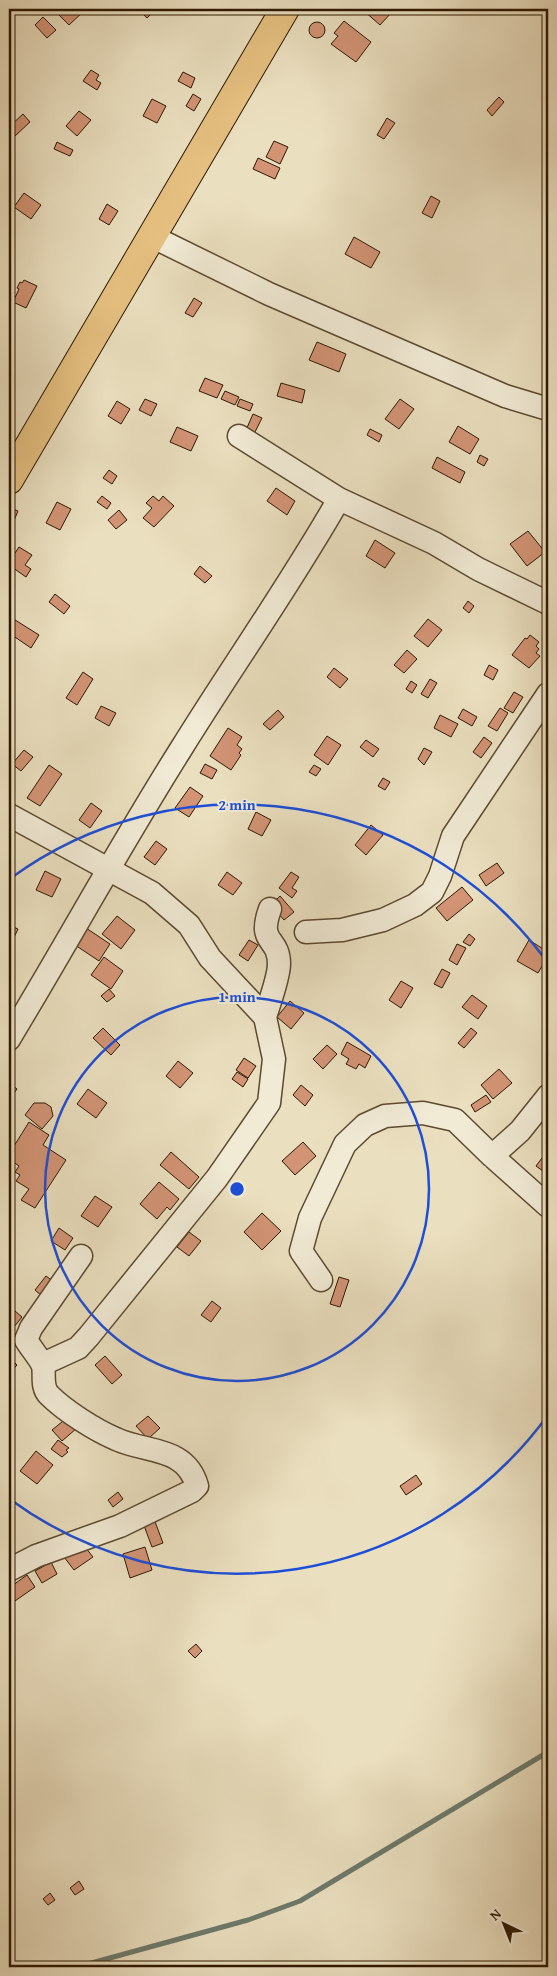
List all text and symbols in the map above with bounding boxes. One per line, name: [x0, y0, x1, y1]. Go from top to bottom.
text: 2 min: [218, 794, 256, 815]
text: 1 min: [218, 986, 256, 1007]
centre of rings: [228, 1180, 246, 1198]
north arrow: [480, 1898, 530, 1948]
text: N: [485, 1904, 506, 1925]

